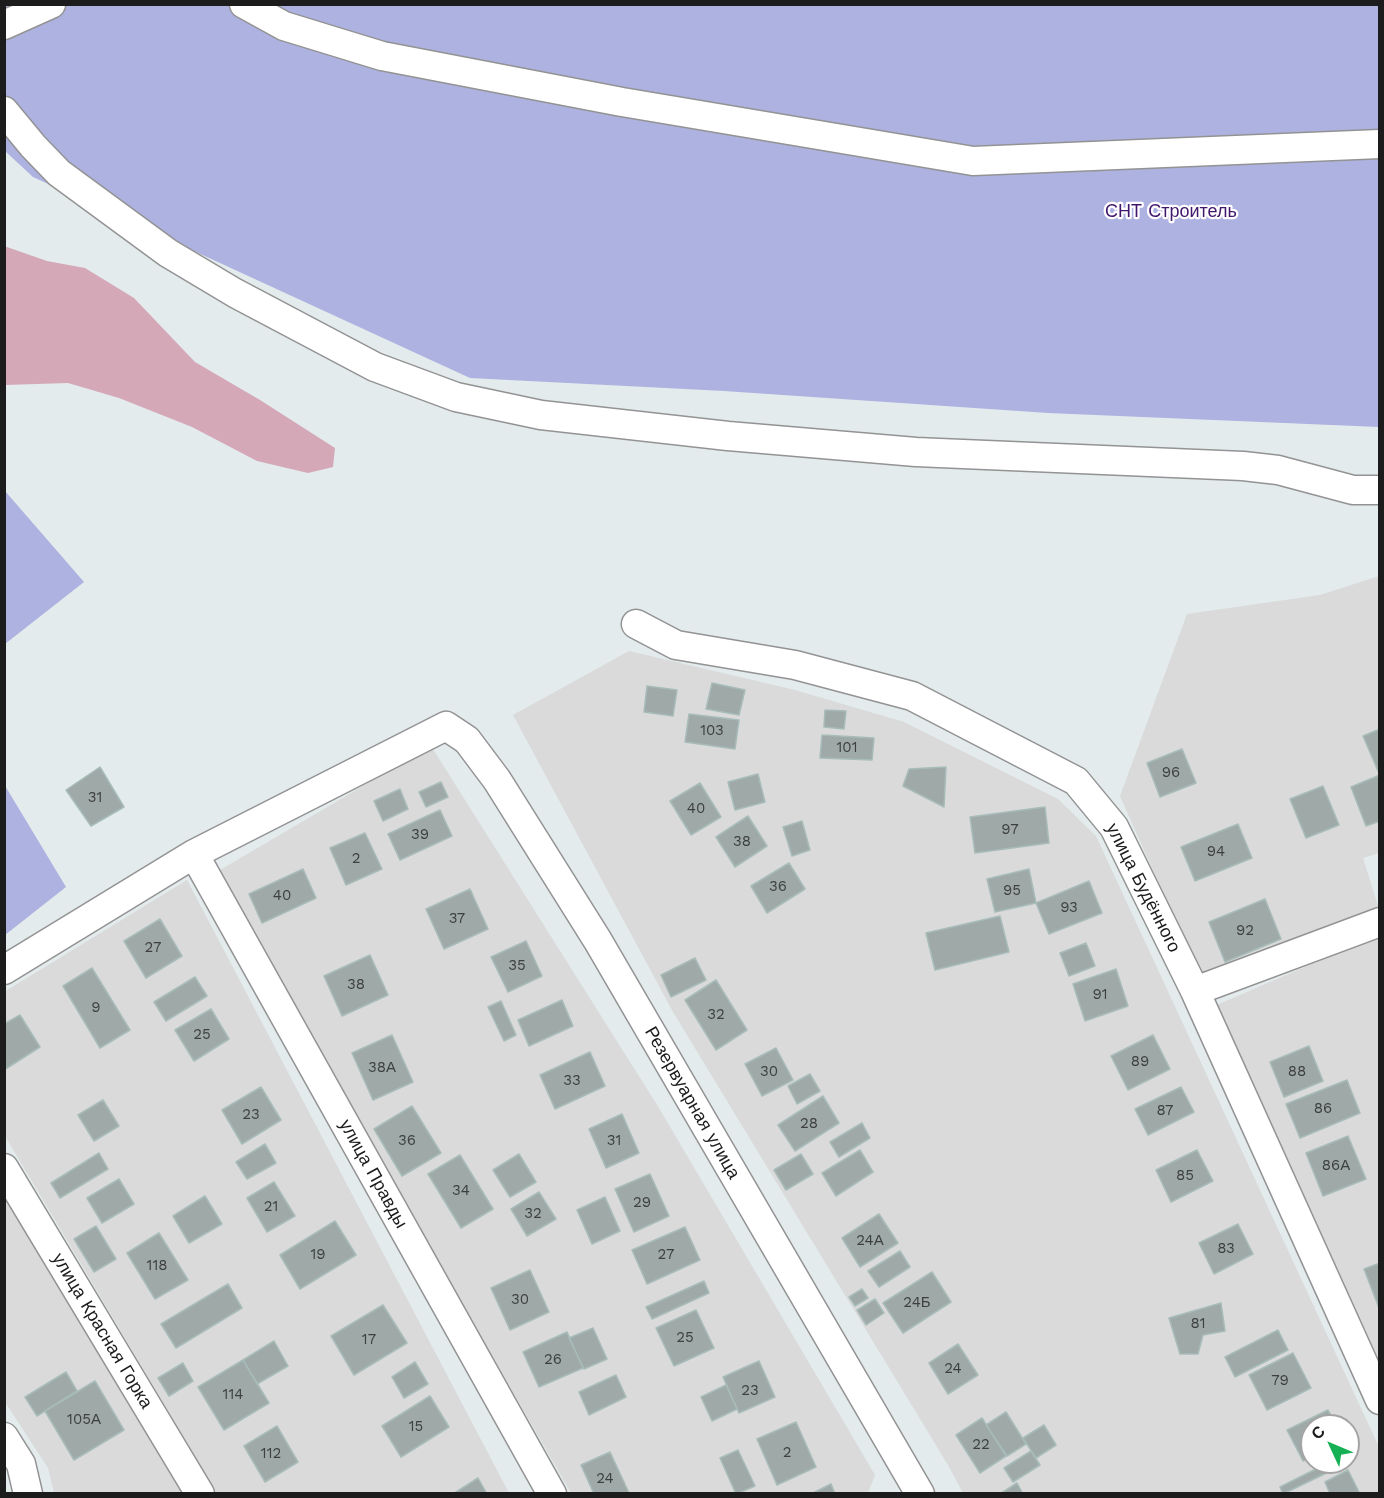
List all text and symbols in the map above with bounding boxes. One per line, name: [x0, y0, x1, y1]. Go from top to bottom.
park label: СНТ Строитель: [1105, 201, 1237, 223]
house number: 103: [700, 722, 724, 740]
house number: 101: [836, 739, 858, 757]
house number: 96: [1162, 764, 1180, 782]
house number: 31: [88, 789, 102, 807]
house number: 40: [687, 800, 705, 818]
street label: улица Будённого: [1101, 820, 1185, 956]
house number: 97: [1001, 821, 1019, 839]
house number: 39: [411, 826, 429, 844]
house number: 38: [733, 833, 751, 851]
house number: 94: [1207, 843, 1225, 861]
house number: 2: [352, 850, 360, 868]
house number: 36: [769, 878, 787, 896]
house number: 95: [1003, 882, 1021, 900]
house number: 40: [273, 887, 291, 905]
house number: 93: [1060, 899, 1078, 917]
house number: 37: [449, 910, 465, 928]
house number: 92: [1236, 922, 1254, 940]
house number: 27: [145, 939, 161, 957]
house number: 35: [508, 957, 526, 975]
house number: 38: [347, 976, 365, 994]
house number: 91: [1092, 986, 1108, 1004]
house number: 9: [91, 999, 101, 1017]
house number: 32: [707, 1006, 725, 1024]
street label: Резервуарная улица: [640, 1023, 744, 1183]
house number: 25: [193, 1026, 211, 1044]
house number: 89: [1131, 1053, 1149, 1071]
house number: 38А: [368, 1059, 396, 1077]
house number: 30: [760, 1063, 778, 1081]
house number: 88: [1288, 1063, 1306, 1081]
house number: 33: [563, 1072, 581, 1090]
house number: 86: [1314, 1100, 1332, 1118]
house number: 87: [1156, 1102, 1174, 1120]
house number: 23: [242, 1106, 260, 1124]
house number: 28: [800, 1115, 818, 1133]
street label: улица Правды: [334, 1116, 412, 1232]
house number: 36: [398, 1132, 416, 1150]
house number: 31: [607, 1132, 621, 1150]
house number: 86А: [1322, 1157, 1350, 1175]
house number: 85: [1176, 1167, 1194, 1185]
house number: 34: [452, 1182, 470, 1200]
house number: 29: [633, 1194, 651, 1212]
house number: 21: [264, 1198, 278, 1216]
house number: 32: [524, 1205, 542, 1223]
house number: 24А: [856, 1232, 884, 1250]
house number: 83: [1217, 1240, 1235, 1258]
house number: 19: [310, 1246, 326, 1264]
house number: 27: [658, 1246, 674, 1264]
street label: улица Красная Горка: [47, 1249, 157, 1413]
house number: 118: [147, 1257, 167, 1275]
house number: 30: [511, 1291, 529, 1309]
house number: 24Б: [903, 1294, 931, 1312]
house number: 81: [1190, 1315, 1206, 1333]
house number: 25: [676, 1329, 694, 1347]
house number: 17: [362, 1331, 376, 1349]
house number: 26: [544, 1351, 562, 1369]
house number: 24: [944, 1360, 962, 1378]
house number: 79: [1271, 1372, 1289, 1390]
house number: 23: [741, 1382, 759, 1400]
house number: 114: [223, 1386, 243, 1404]
house number: 105А: [67, 1411, 101, 1429]
north arrow: [1300, 1414, 1360, 1474]
house number: 15: [409, 1418, 423, 1436]
text: С: [1307, 1422, 1329, 1443]
house number: 22: [972, 1436, 990, 1454]
house number: 2: [783, 1444, 791, 1462]
house number: 112: [261, 1445, 281, 1463]
house number: 24: [596, 1470, 614, 1488]

